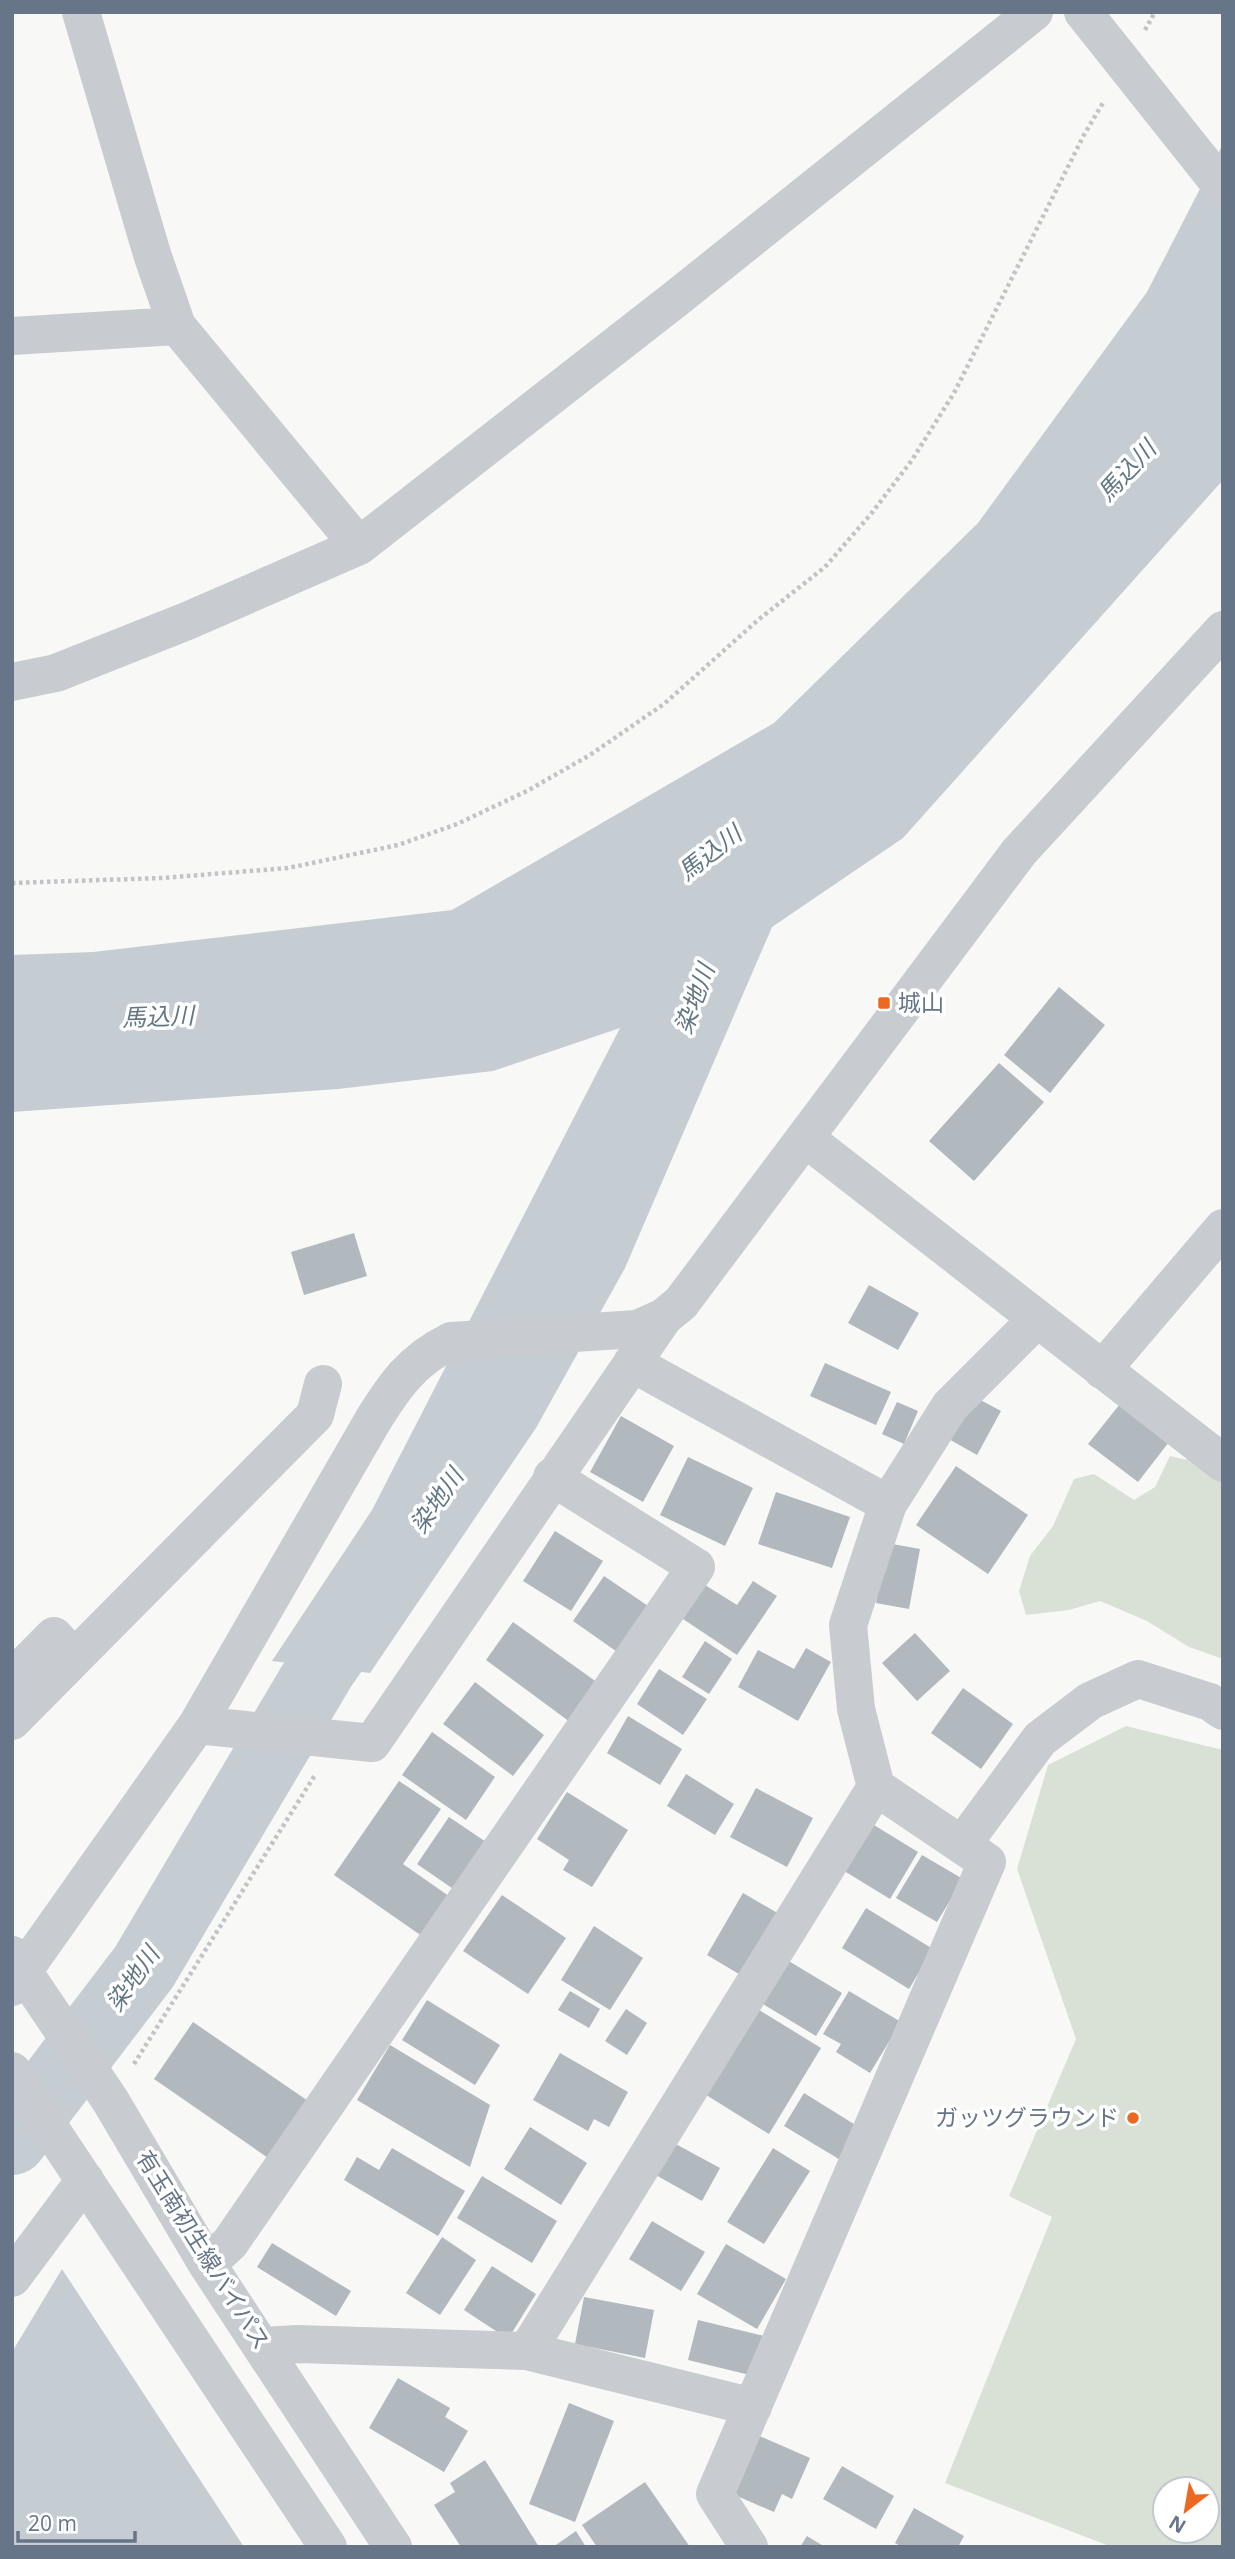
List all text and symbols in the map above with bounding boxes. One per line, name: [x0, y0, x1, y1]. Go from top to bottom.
water label: 馬込川: [1089, 430, 1165, 508]
water label: 馬込川: [671, 815, 750, 887]
water label: 染地川: [666, 956, 722, 1038]
place label: 城山: [898, 986, 944, 1018]
marker: 城山: [876, 995, 892, 1011]
water label: 馬込川: [121, 998, 197, 1033]
water label: 染地川: [402, 1459, 472, 1539]
water label: 染地川: [98, 1937, 168, 2017]
place label: ガッツグラウンド: [935, 2101, 1119, 2133]
marker: ガッツグラウンド: [1125, 2110, 1141, 2126]
street label: 有玉南初生線バイパス: [129, 2144, 278, 2355]
north arrow: [1151, 2475, 1221, 2545]
scale bar: [18, 2500, 135, 2544]
text: 20 m: [28, 2509, 77, 2537]
text: N: [1164, 2509, 1191, 2540]

